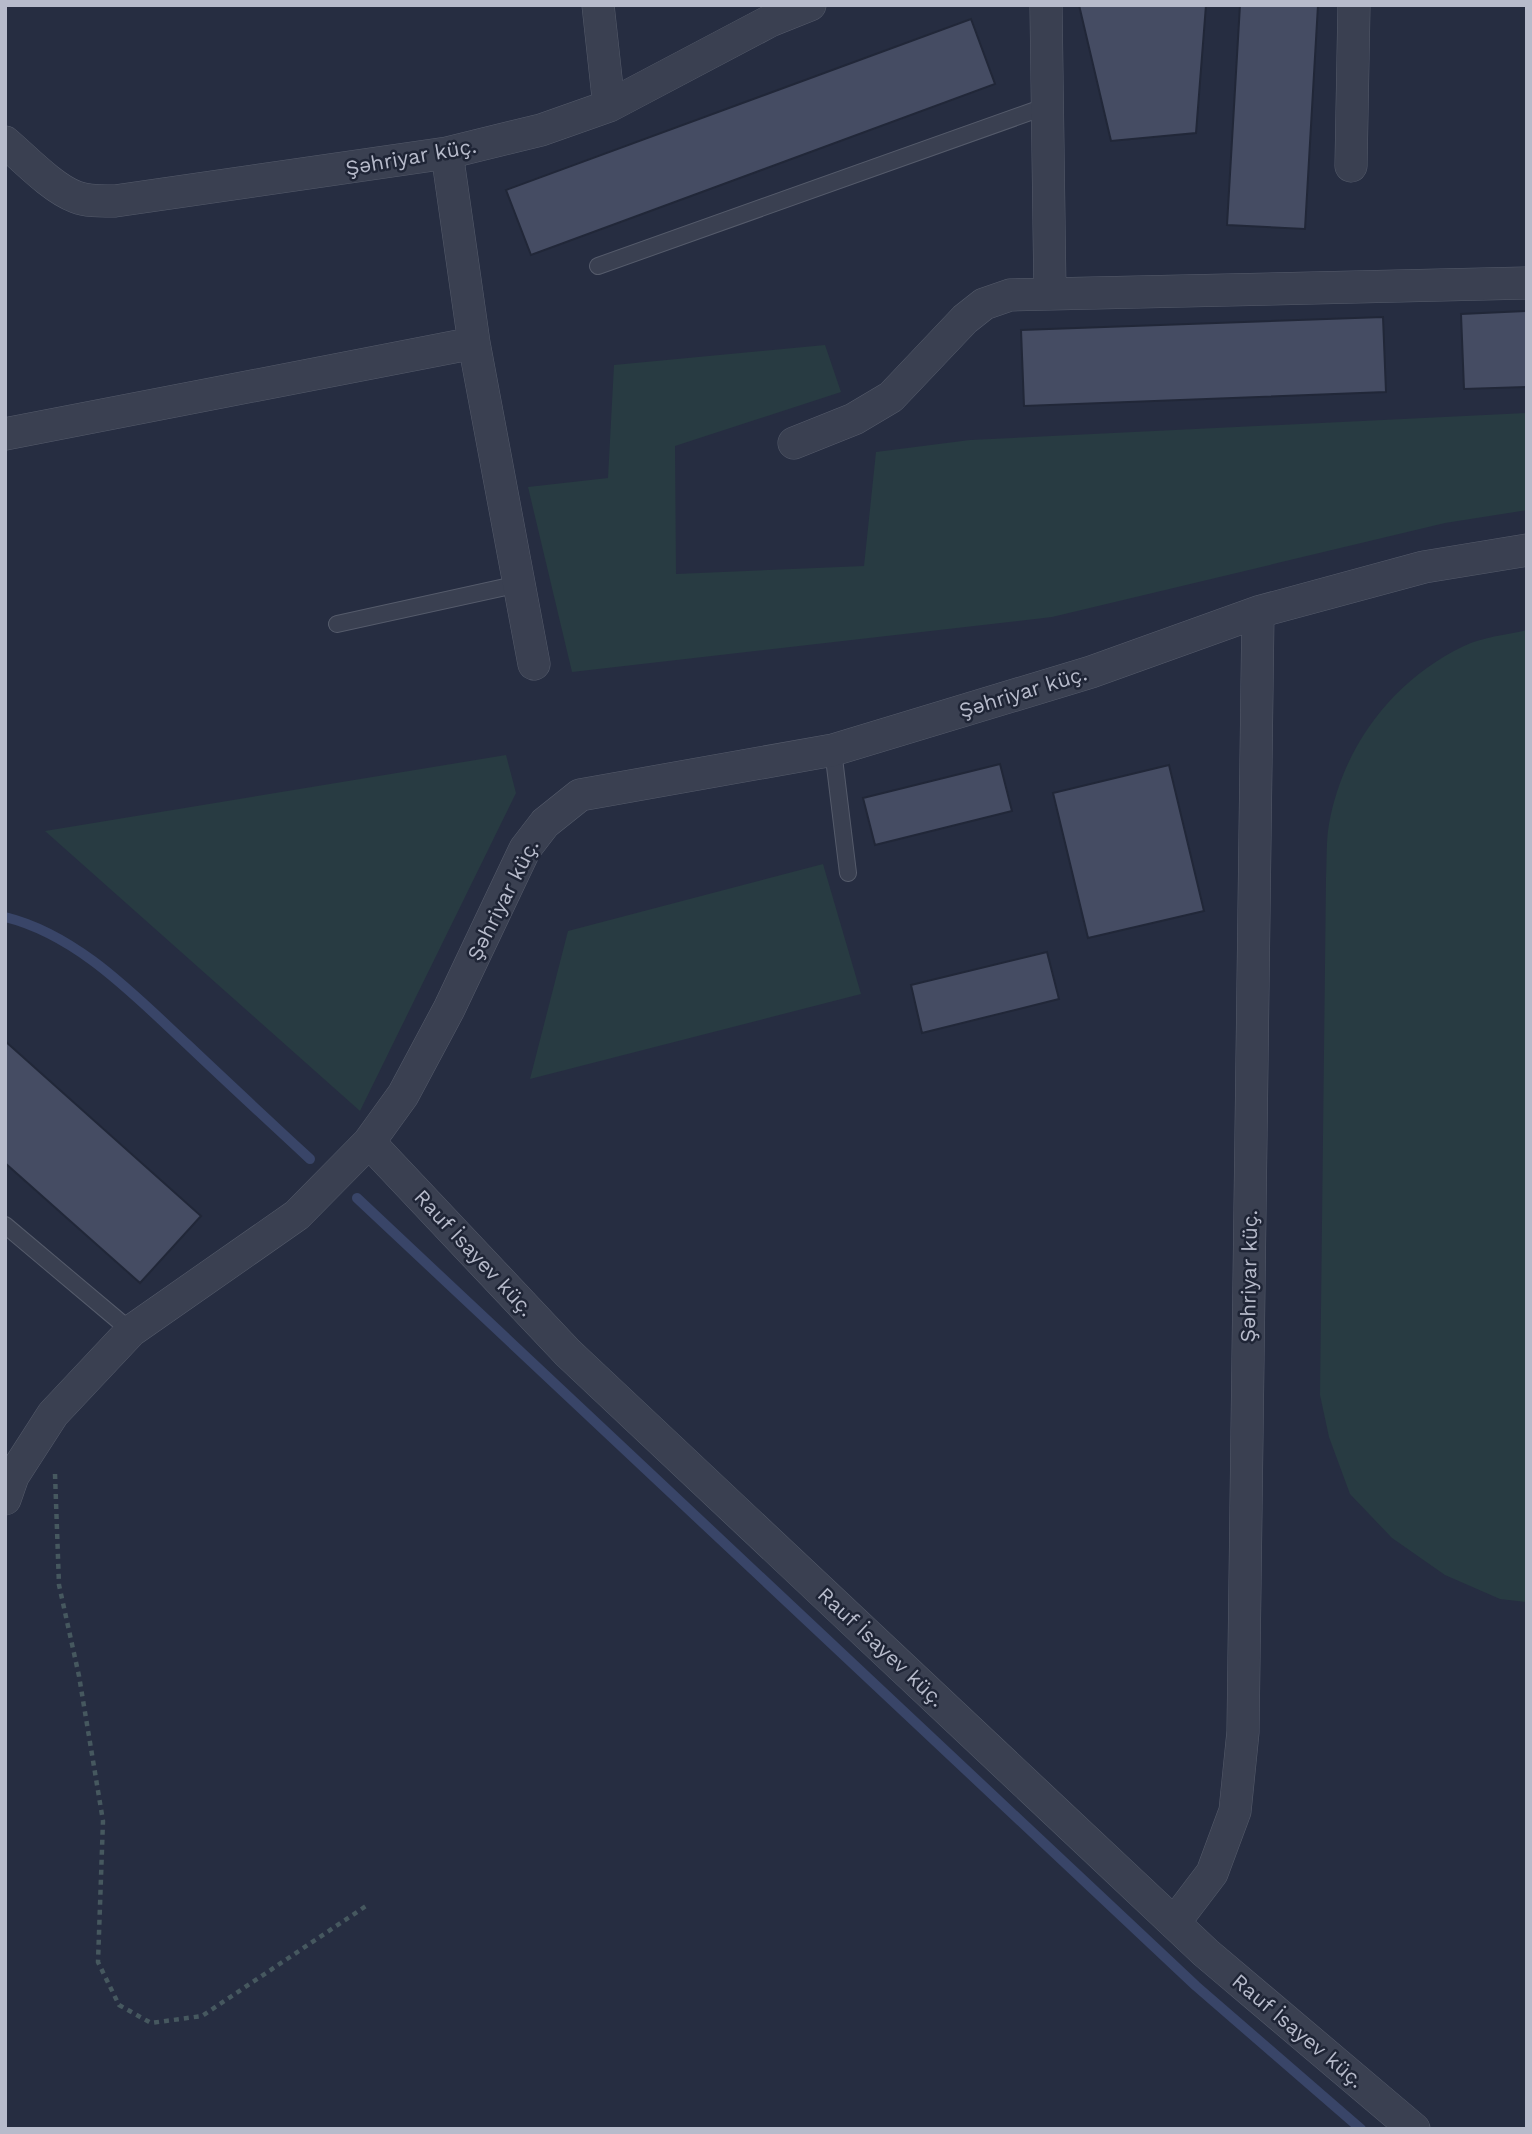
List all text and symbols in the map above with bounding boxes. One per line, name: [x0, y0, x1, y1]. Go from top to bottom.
street label: Şəhriyar küç.: [343, 133, 478, 180]
street label: Şəhriyar küç.: [956, 660, 1090, 723]
street label: Şəhriyar küç.: [461, 835, 544, 965]
street label: Rauf İsayev küç.: [409, 1184, 539, 1321]
street label: Şəhriyar küç.: [1235, 1209, 1262, 1342]
street label: Rauf İsayev küç.: [813, 1582, 950, 1712]
street label: Rauf İsayev küç.: [1227, 1968, 1369, 2093]

